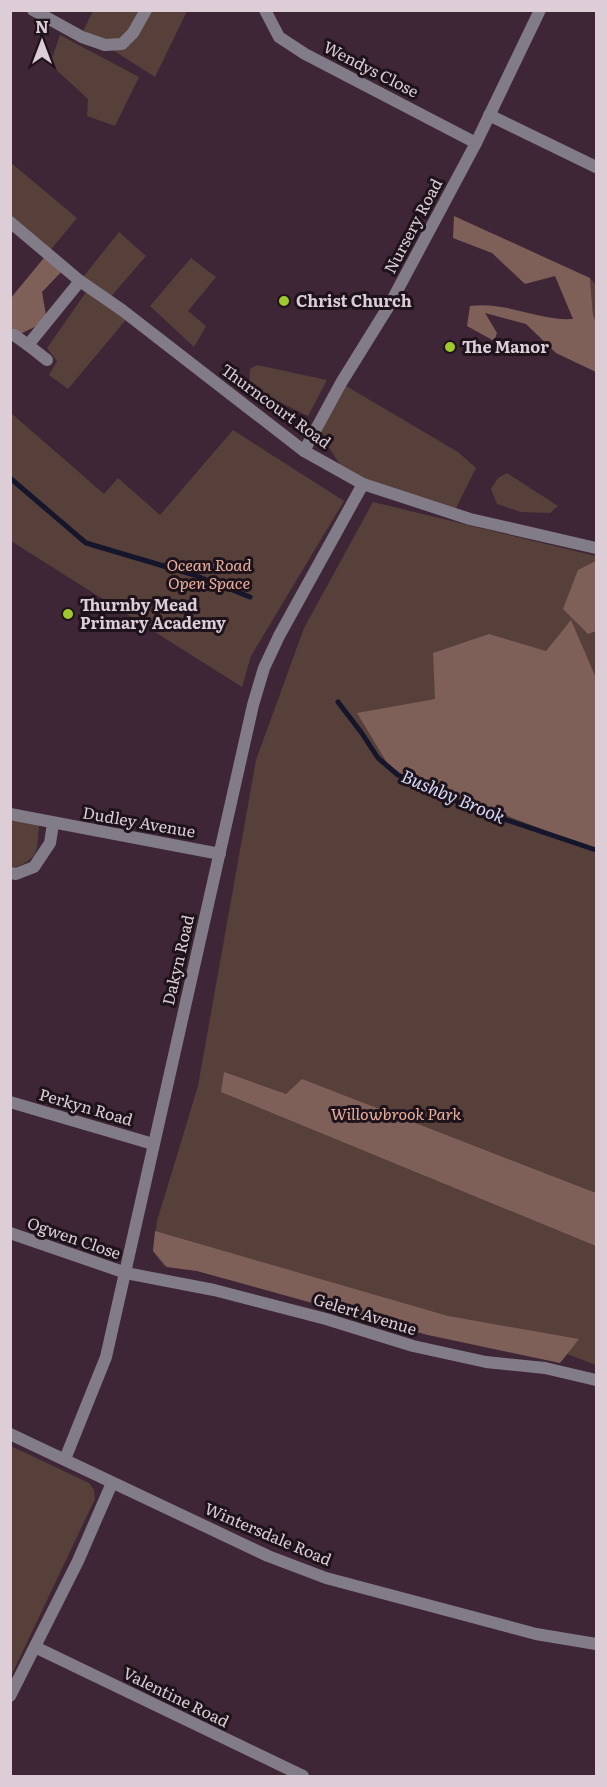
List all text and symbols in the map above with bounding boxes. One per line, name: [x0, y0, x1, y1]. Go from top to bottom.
north arrow: [12, 12, 72, 72]
text: N: [35, 14, 49, 38]
street label: Wendys Close: [320, 34, 423, 102]
street label: Nursery Road: [377, 174, 447, 277]
place label: Christ Church: [296, 288, 412, 312]
marker: Christ Church: [277, 294, 291, 308]
place label: The Manor: [462, 334, 549, 358]
marker: The Manor: [443, 340, 457, 354]
street label: Thurncourt Road: [217, 357, 337, 454]
park label: Ocean Road Open Space: [166, 552, 252, 594]
place label: Thurnby Mead Primary Academy: [80, 592, 226, 634]
marker: Thurnby Mead Primary Academy: [61, 607, 75, 621]
water label: Bushby Brook: [397, 762, 510, 830]
street label: Dudley Avenue: [81, 799, 197, 843]
street label: Dakyn Road: [155, 912, 199, 1007]
street label: Perkyn Road: [37, 1081, 136, 1131]
park label: Willowbrook Park: [331, 1101, 461, 1125]
street label: Ogwen Close: [24, 1210, 124, 1264]
street label: Gelert Avenue: [311, 1286, 420, 1340]
street label: Wintersdale Road: [201, 1495, 336, 1571]
street label: Valentine Road: [119, 1660, 234, 1732]

